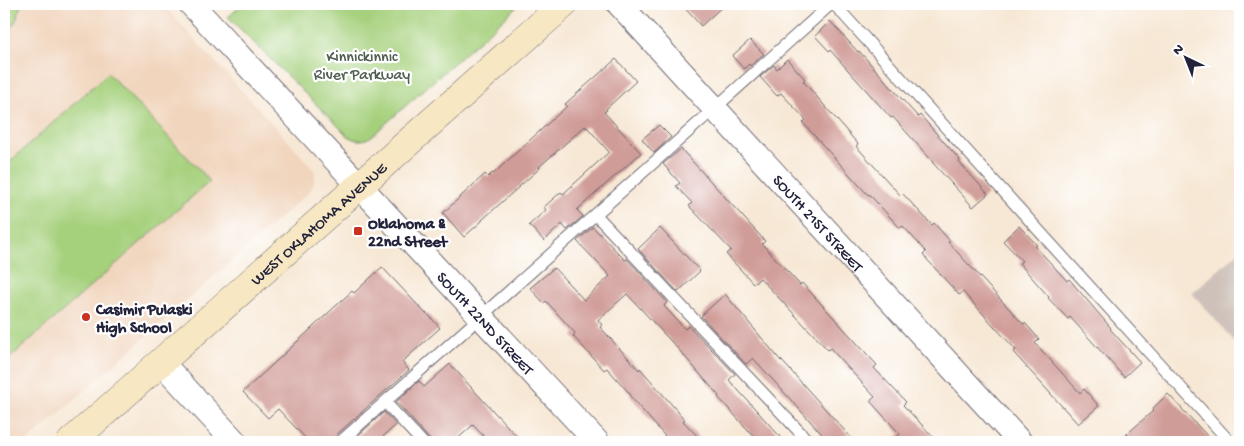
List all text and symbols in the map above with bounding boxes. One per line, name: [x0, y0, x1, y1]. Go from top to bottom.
north arrow: [1162, 32, 1212, 82]
text: N: [1170, 41, 1188, 60]
park label: Kinnickinnic River Parkway: [314, 49, 410, 86]
street label: WEST OKLAHOMA AVENUE: [248, 159, 393, 291]
street label: SOUTH 21ST STREET: [767, 172, 866, 278]
place label: Oklahoma & 22nd Street: [368, 216, 449, 253]
marker: Oklahoma & 22nd Street: [352, 225, 364, 237]
street label: SOUTH 22ND STREET: [431, 269, 536, 381]
place label: Casimir Pulaski High School: [95, 302, 193, 339]
marker: Casimir Pulaski High School: [80, 311, 92, 323]

